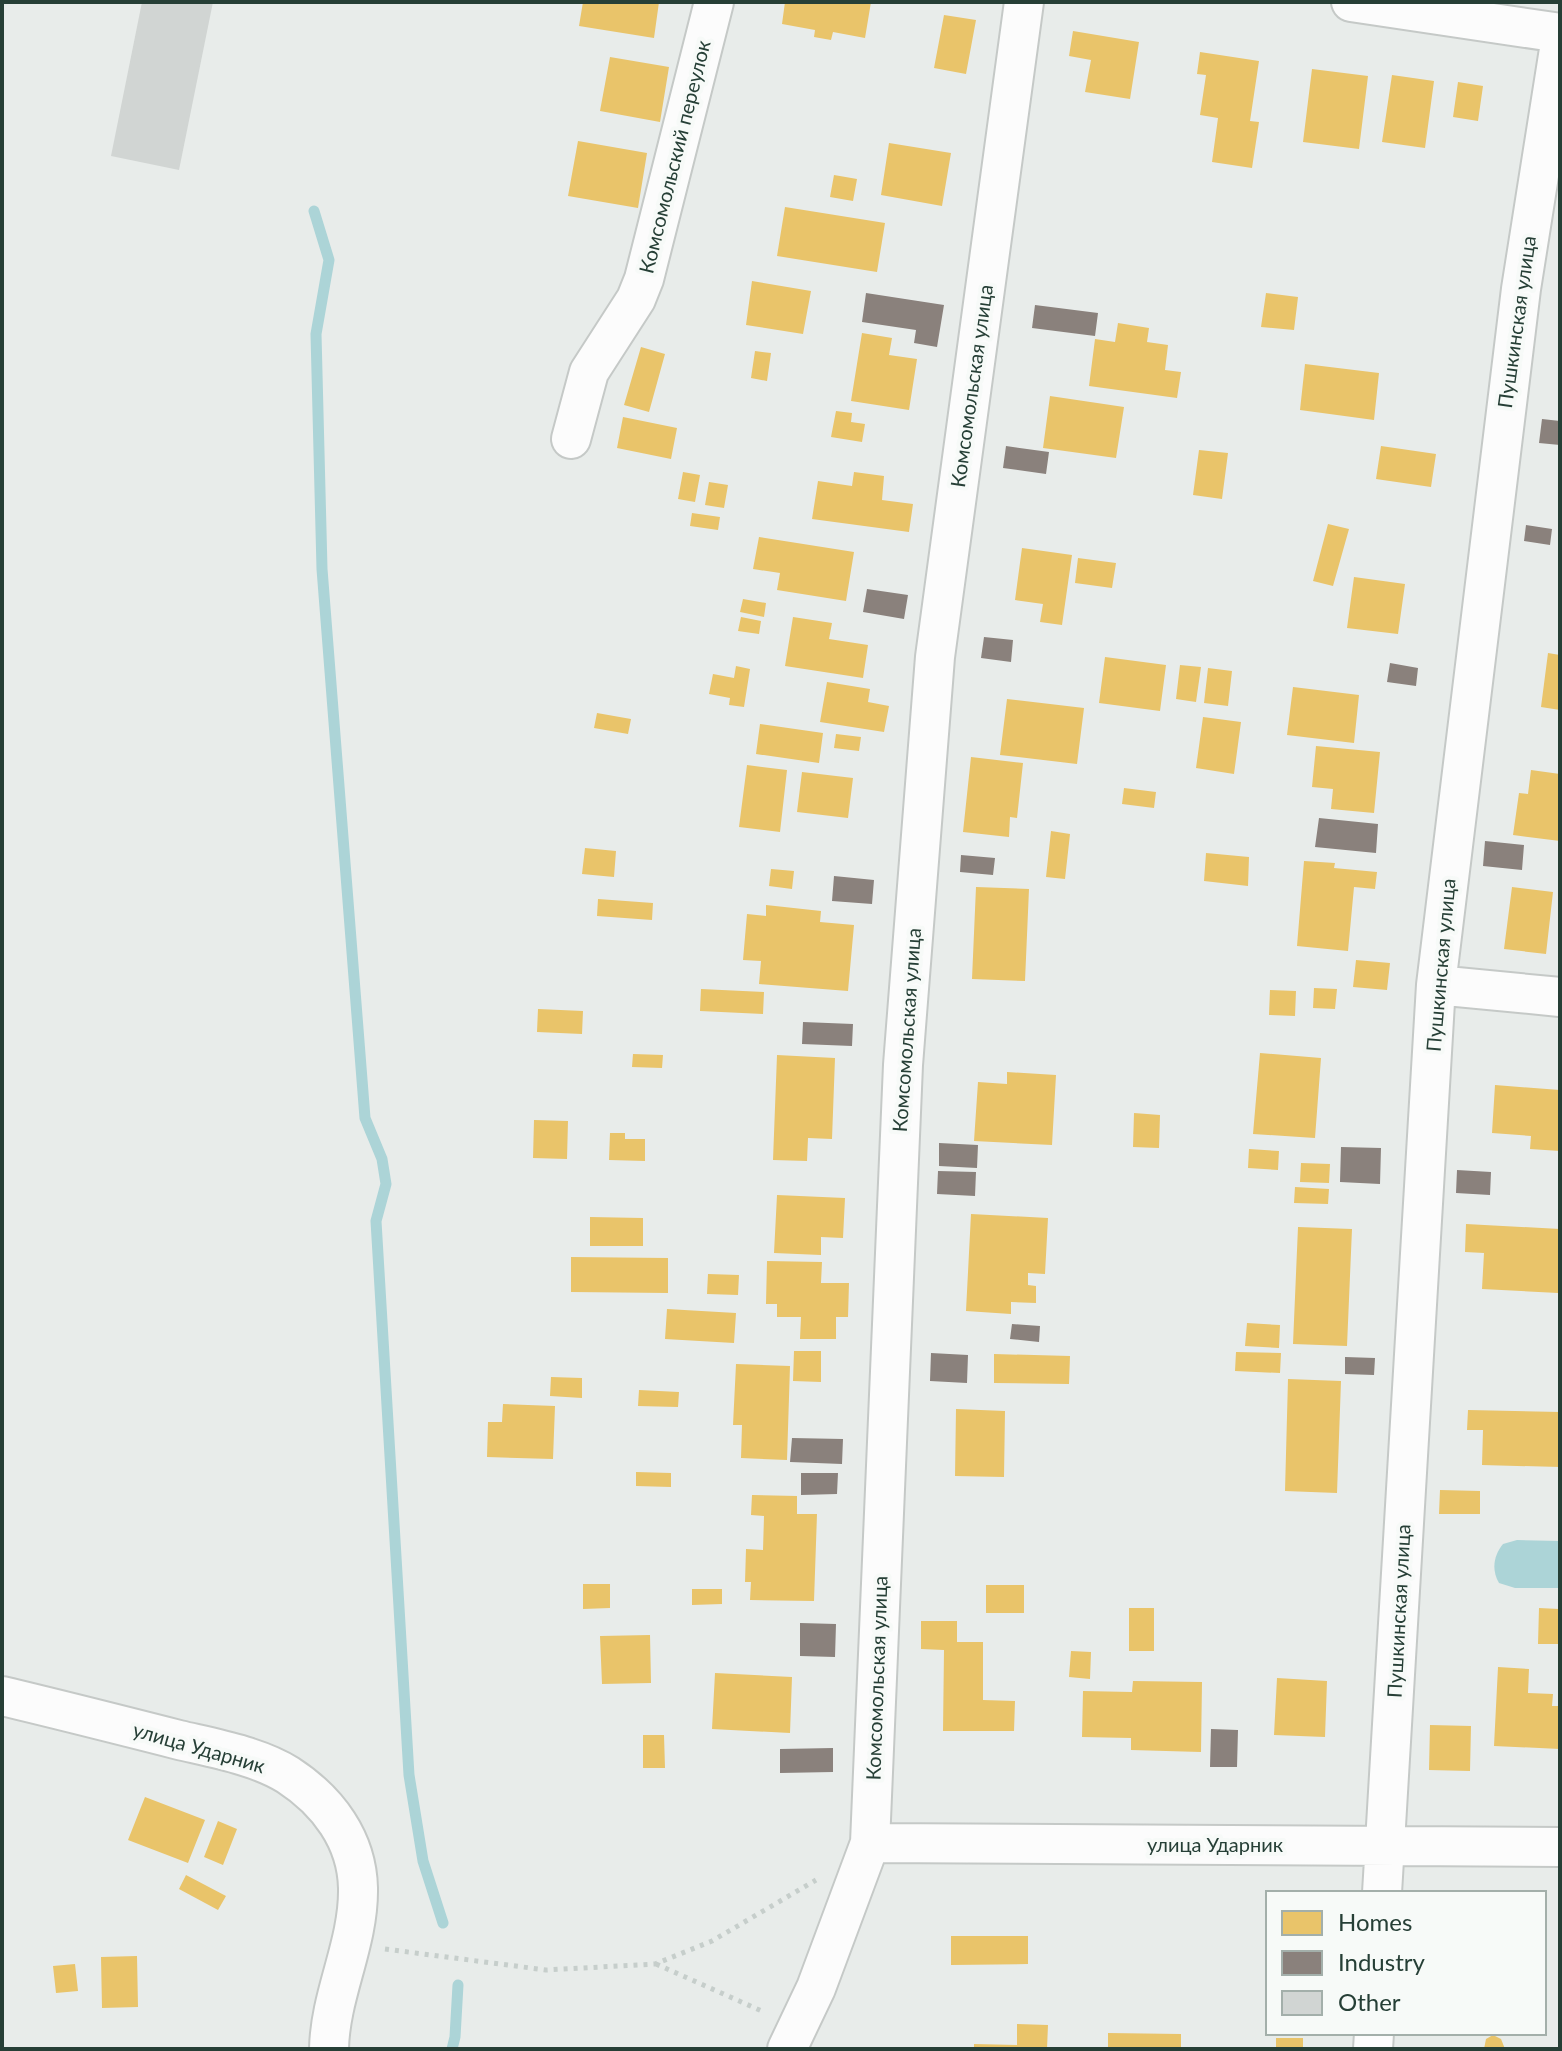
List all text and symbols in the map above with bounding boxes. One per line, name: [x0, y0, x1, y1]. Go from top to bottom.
street label: Комсомольский переулок: [633, 37, 715, 276]
street label: Пушкинская улица: [1492, 234, 1540, 410]
street label: Комсомольская улица: [945, 283, 997, 489]
street label: Пушкинская улица: [1420, 877, 1460, 1053]
street label: Комсомольская улица: [887, 927, 925, 1133]
street label: Пушкинская улица: [1381, 1524, 1415, 1698]
street label: Комсомольская улица: [860, 1575, 892, 1781]
street label: улица Ударник: [130, 1717, 269, 1778]
street label: улица Ударник: [1147, 1832, 1284, 1856]
legend: [1266, 1891, 1546, 2035]
text: Homes: [1338, 1907, 1412, 1936]
text: Industry: [1338, 1947, 1425, 1976]
text: Other: [1338, 1987, 1401, 2016]

